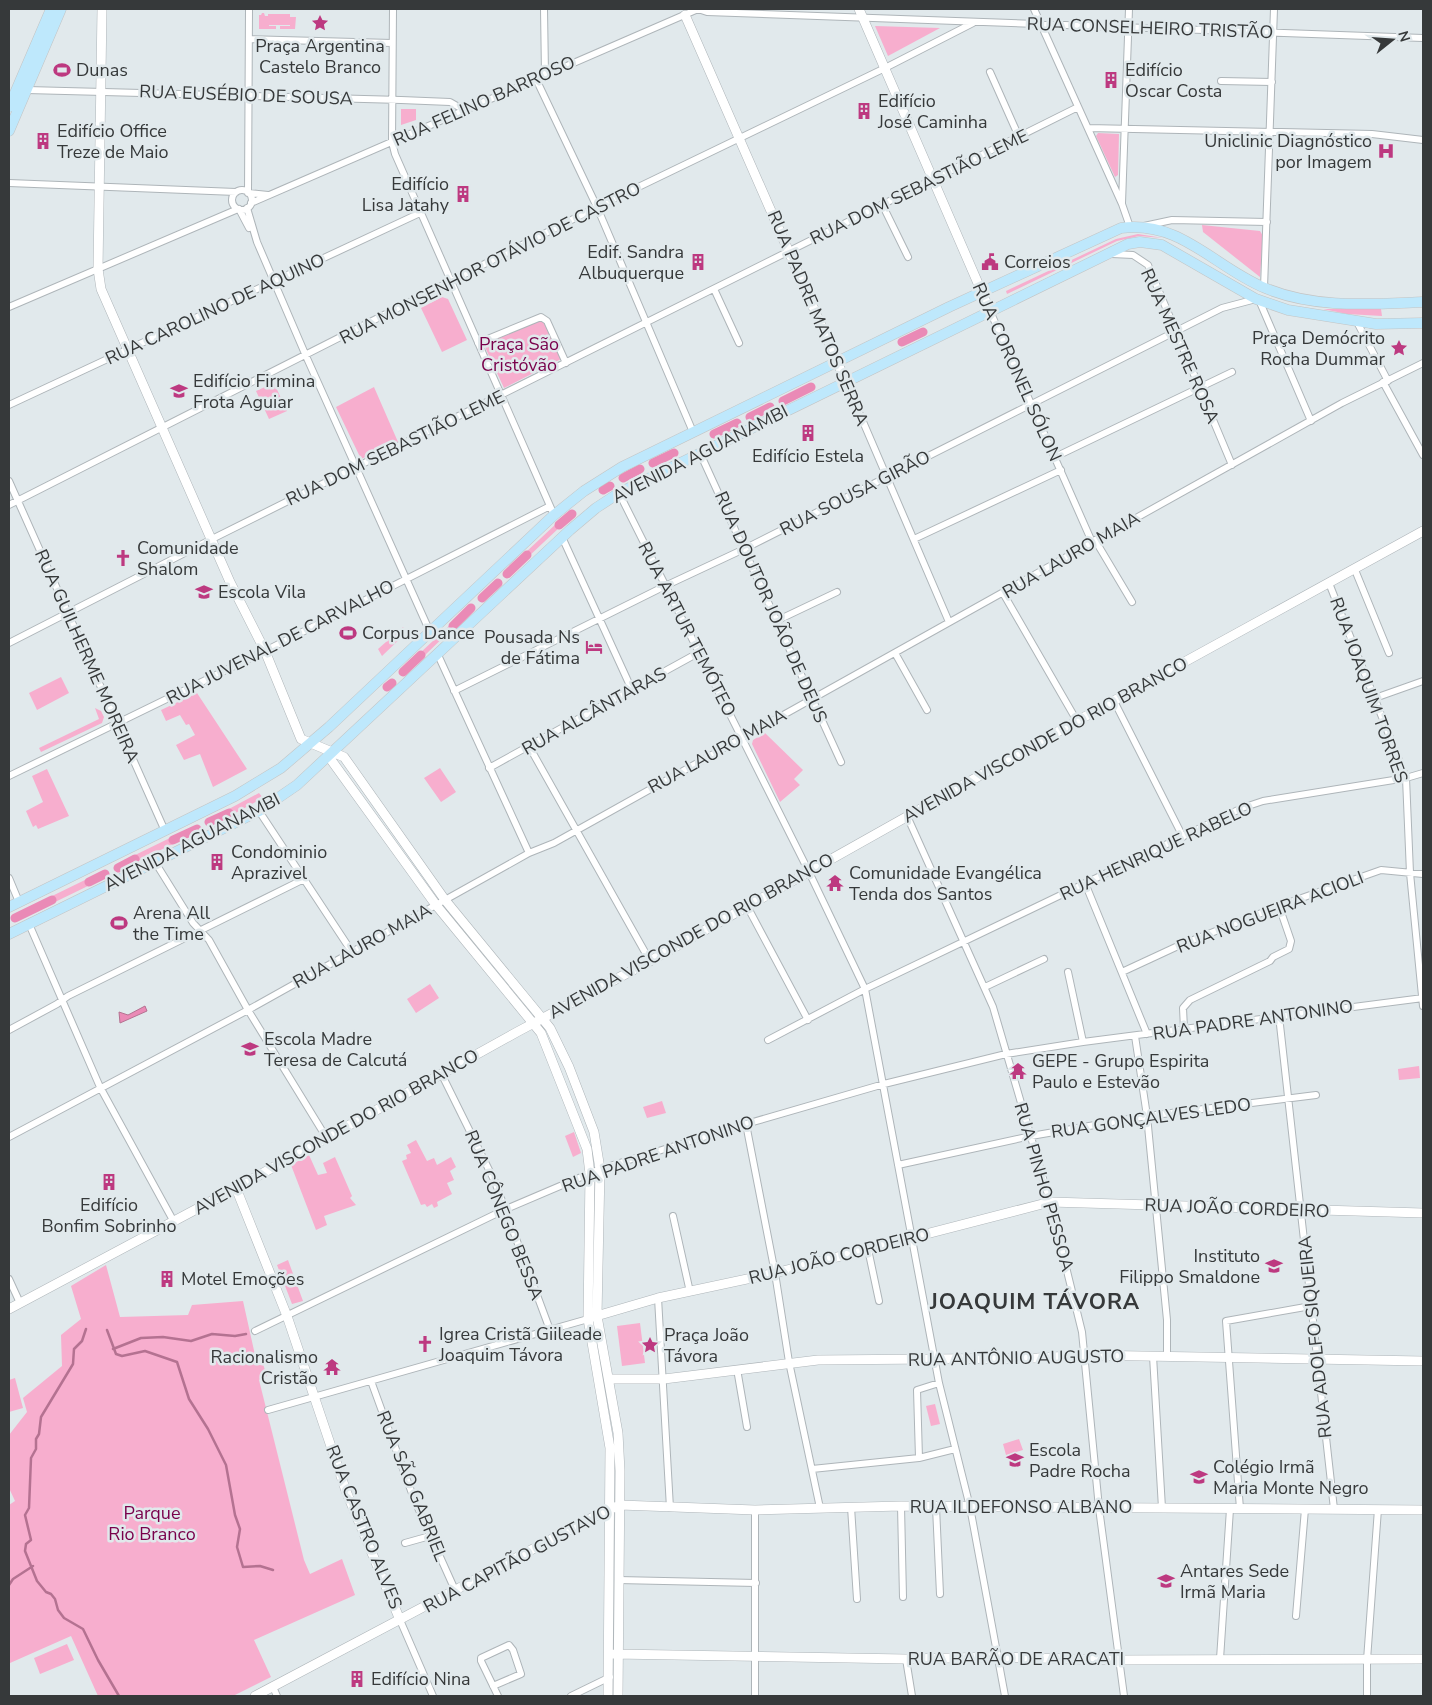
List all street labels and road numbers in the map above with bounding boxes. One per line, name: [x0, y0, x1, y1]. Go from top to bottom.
street label: RUA CONSELHEIRO TRISTÃO: [1026, 12, 1274, 44]
street label: RUA FELINO BARROSO: [389, 50, 579, 152]
street label: RUA EUSÉBIO DE SOUSA: [139, 79, 353, 111]
street label: RUA DOM SEBASTIÃO LEME: [806, 124, 1032, 250]
street label: RUA MONSENHOR OTÁVIO DE CASTRO: [335, 176, 645, 350]
street label: RUA PADRE MATOS SERRA: [762, 207, 874, 429]
street label: RUA CAROLINO DE AQUINO: [101, 247, 329, 371]
street label: RUA MESTRE ROSA: [1135, 265, 1225, 427]
street label: RUA CORONEL SÓLON: [967, 279, 1067, 465]
street label: RUA DOM SEBASTIÃO LEME: [282, 385, 508, 511]
street label: AVENIDA AGUANAMBI: [608, 399, 792, 509]
street label: RUA SOUSA GIRÃO: [776, 445, 934, 541]
street label: RUA DOUTOR JOÃO DE DEUS: [709, 488, 833, 726]
street label: RUA LAURO MAIA: [998, 506, 1144, 604]
street label: RUA ARTUR TEMÓTEO: [632, 538, 742, 720]
street label: RUA GUILHERME MOREIRA: [29, 545, 145, 767]
street label: RUA JUVENAL DE CARVALHO: [162, 574, 398, 710]
street label: RUA JOAQUIM TORRES: [1324, 594, 1414, 786]
street label: AVENIDA VISCONDE DO RIO BRANCO: [898, 651, 1192, 829]
street label: RUA ALCÂNTARAS: [517, 661, 671, 761]
street label: RUA LAURO MAIA: [643, 703, 791, 799]
street label: AVENIDA AGUANAMBI: [100, 787, 284, 897]
street label: RUA HENRIQUE RABELO: [1056, 796, 1256, 906]
street label: AVENIDA VISCONDE DO RIO BRANCO: [544, 847, 838, 1025]
street label: RUA NOGUEIRA ACIOLI: [1173, 865, 1367, 959]
street label: RUA LAURO MAIA: [288, 898, 436, 994]
street label: RUA PADRE ANTONINO: [1151, 994, 1355, 1046]
street label: AVENIDA VISCONDE DO RIO BRANCO: [189, 1043, 483, 1221]
street label: RUA GONÇALVES LEDO: [1049, 1092, 1253, 1144]
street label: RUA PINHO PESSOA: [1008, 1100, 1080, 1274]
street label: RUA PADRE ANTONINO: [559, 1110, 757, 1198]
street label: RUA CÔNEGO BESSA: [459, 1126, 549, 1304]
street label: RUA JOÃO CORDEIRO: [1144, 1193, 1330, 1223]
street label: RUA JOÃO CORDEIRO: [746, 1222, 932, 1290]
street label: RUA ADOLFO SIQUEIRA: [1292, 1235, 1338, 1439]
street label: RUA ANTÔNIO AUGUSTO: [908, 1344, 1124, 1372]
street label: RUA SÃO GABRIEL: [371, 1407, 453, 1565]
street label: RUA CASTRO ALVES: [320, 1442, 408, 1612]
street label: RUA ILDEFONSO ALBANO: [910, 1495, 1132, 1519]
street label: RUA CAPITÃO GUSTAVO: [419, 1499, 615, 1619]
street label: RUA BARÃO DE ARACATI: [908, 1647, 1124, 1671]

